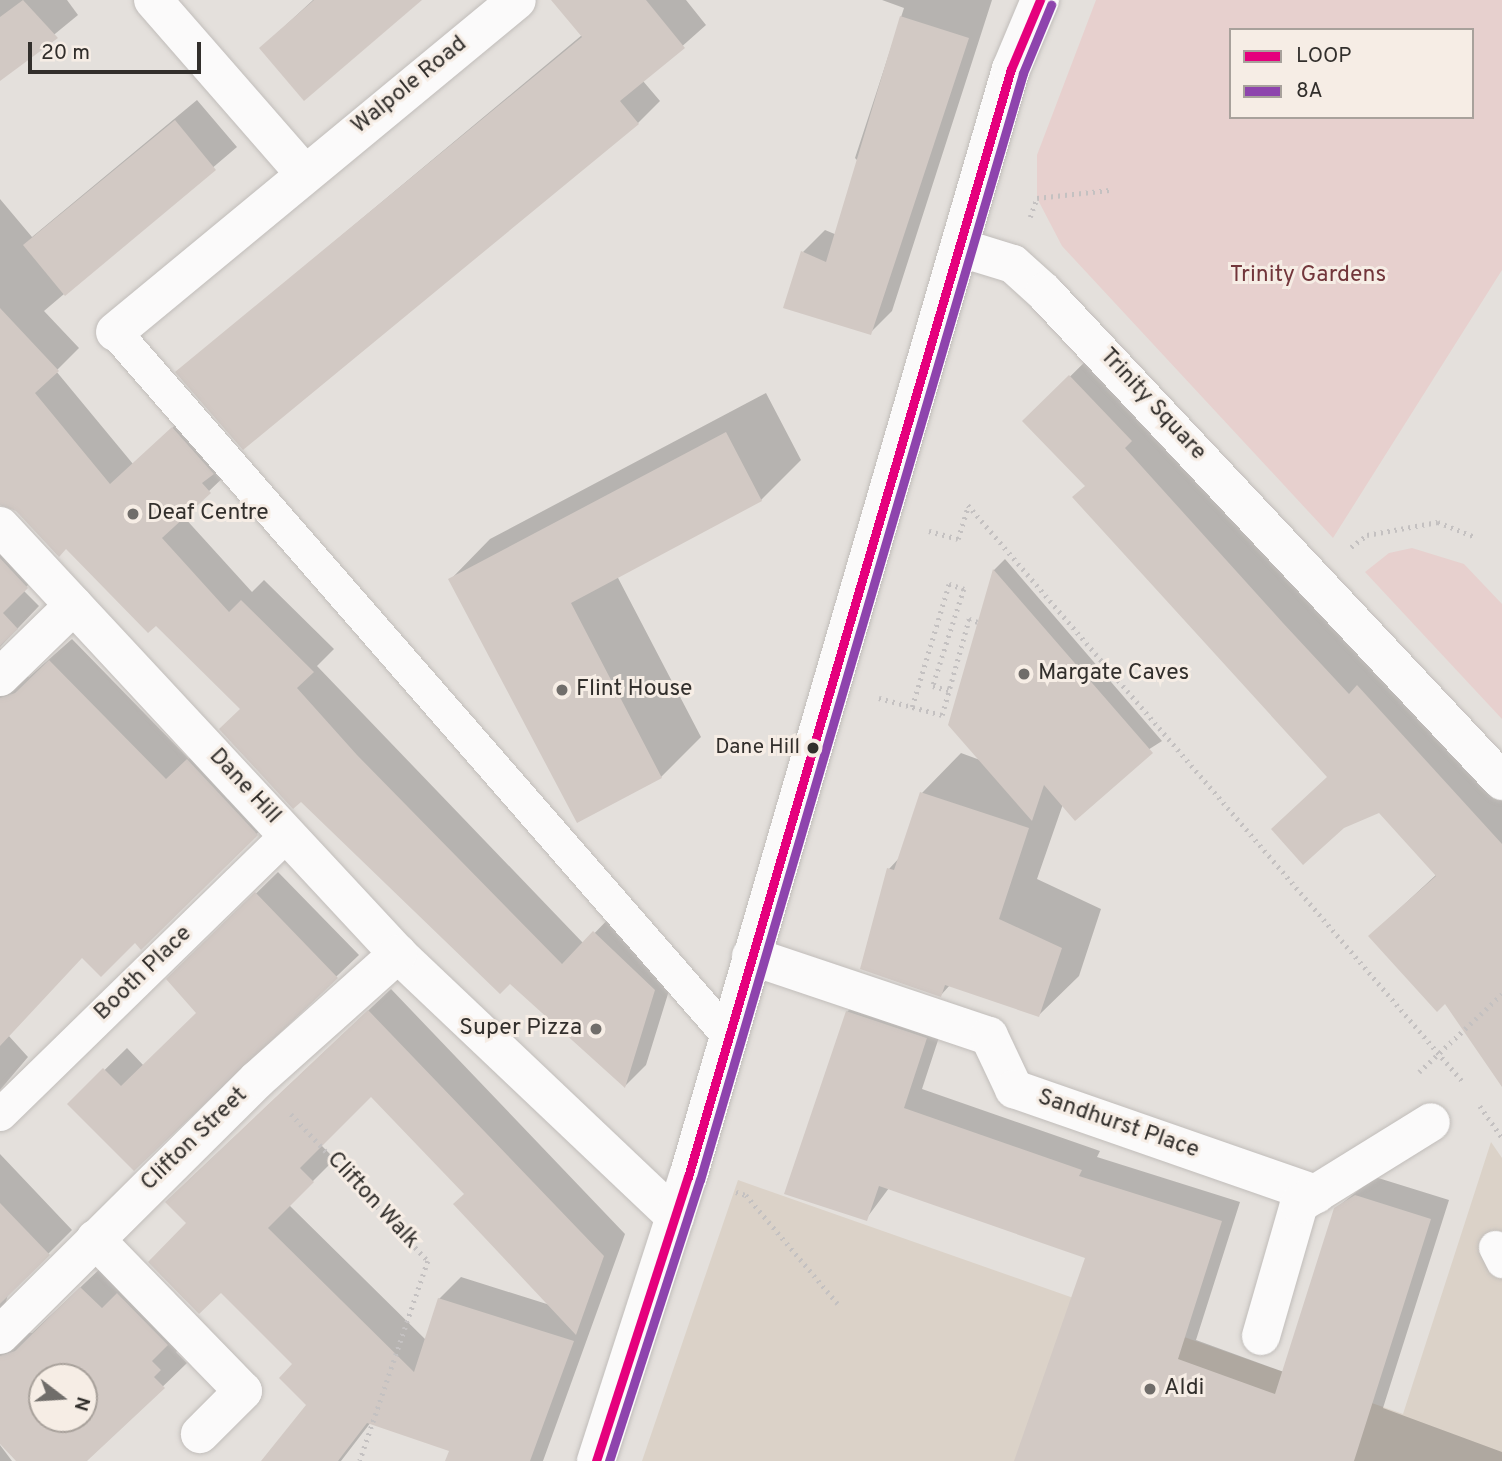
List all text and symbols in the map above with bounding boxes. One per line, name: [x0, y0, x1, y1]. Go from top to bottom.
scale bar: [32, 28, 205, 72]
legend: [1229, 28, 1474, 119]
street label: Walpole Road: [347, 31, 473, 141]
text: 20 m: [41, 40, 90, 67]
text: LOOP: [1296, 43, 1352, 70]
text: 8A: [1296, 78, 1323, 105]
park label: Trinity Gardens: [1230, 262, 1386, 290]
street label: Trinity Square: [1093, 343, 1211, 467]
place label: Deaf Centre: [147, 500, 269, 528]
marker: Deaf Centre: [125, 506, 141, 522]
place label: Margate Caves: [1038, 660, 1189, 688]
marker: Margate Caves: [1016, 666, 1032, 682]
place label: Flint House: [576, 676, 692, 704]
marker: Flint House: [554, 682, 570, 698]
place label: Dane Hill: [715, 735, 800, 761]
marker: Dane Hill: [806, 741, 820, 755]
street label: Dane Hill: [202, 744, 286, 830]
street label: Booth Place: [90, 921, 198, 1027]
place label: Super Pizza: [459, 1015, 582, 1043]
marker: Super Pizza: [588, 1021, 604, 1037]
street label: Clifton Street: [136, 1082, 254, 1198]
street label: Sandhurst Place: [1034, 1084, 1202, 1166]
street label: Clifton Walk: [320, 1147, 424, 1255]
north arrow: [28, 1363, 98, 1433]
place label: Aldi: [1164, 1375, 1204, 1403]
marker: Aldi: [1142, 1381, 1158, 1397]
text: N: [68, 1394, 95, 1414]

